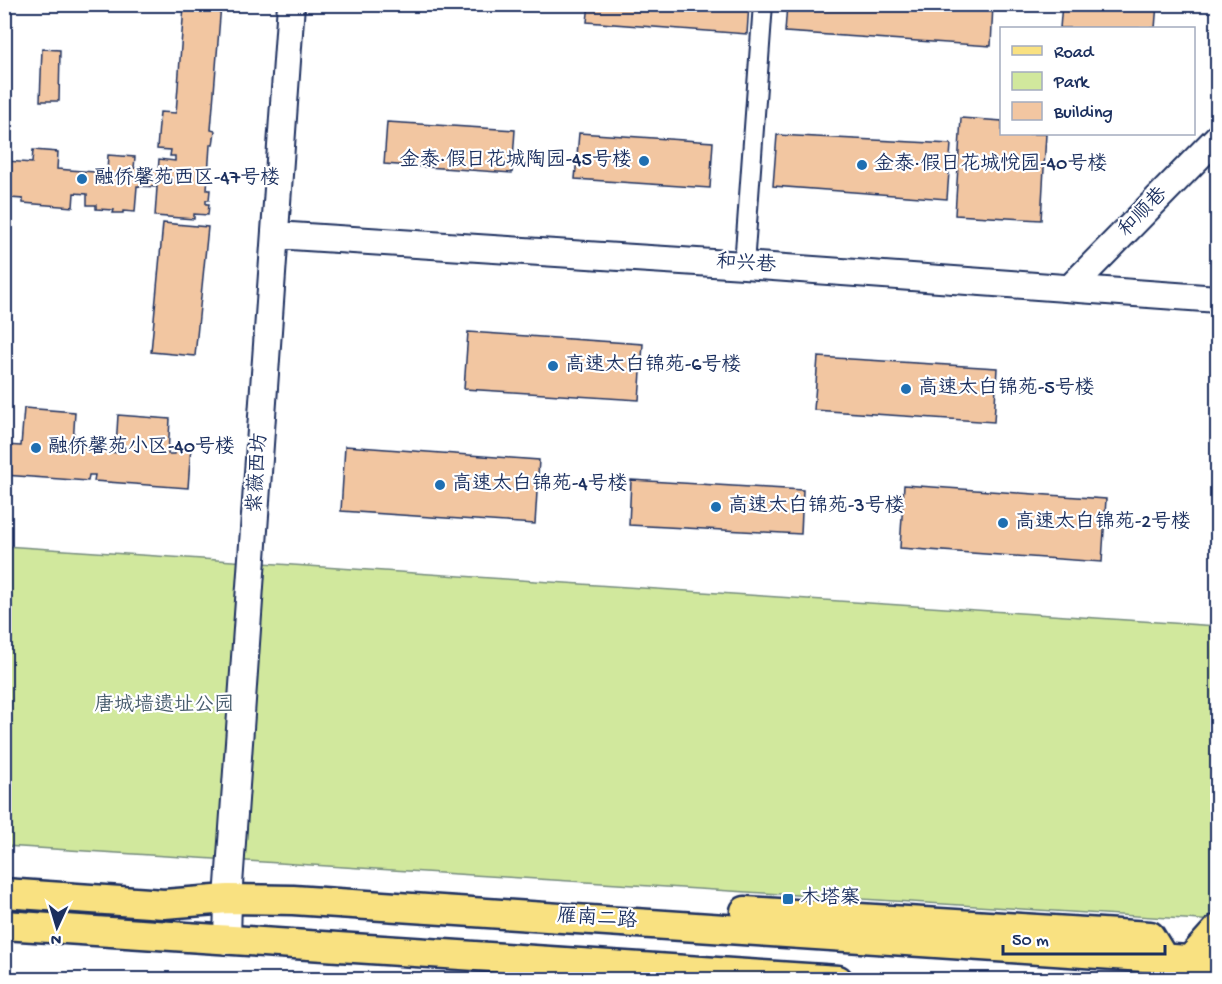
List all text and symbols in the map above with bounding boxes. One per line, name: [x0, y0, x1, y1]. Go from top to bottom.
legend: [1000, 27, 1195, 135]
text: Road: [1054, 43, 1095, 64]
text: Park: [1053, 73, 1090, 94]
text: Building: [1053, 103, 1113, 124]
place label: 金泰·假日花城陶园-45号楼: [399, 148, 632, 173]
place label: 金泰·假日花城悦园-40号楼: [874, 152, 1107, 177]
marker: 金泰·假日花城陶园-45号楼: [637, 154, 651, 168]
marker: 金泰·假日花城悦园-40号楼: [855, 158, 869, 172]
place label: 融侨馨苑西区-47号楼: [94, 166, 280, 191]
marker: 融侨馨苑西区-47号楼: [75, 172, 89, 186]
street label: 和顺巷: [1113, 181, 1174, 243]
street label: 和兴巷: [715, 249, 778, 279]
place label: 高速太白锦苑-6号楼: [565, 353, 741, 378]
marker: 高速太白锦苑-6号楼: [546, 359, 560, 373]
place label: 高速太白锦苑-5号楼: [918, 376, 1095, 401]
marker: 高速太白锦苑-5号楼: [899, 382, 913, 396]
street label: 紫薇西坊: [243, 432, 273, 514]
place label: 融侨馨苑小区-40号楼: [48, 435, 235, 460]
marker: 融侨馨苑小区-40号楼: [29, 441, 43, 455]
place label: 高速太白锦苑-4号楼: [452, 472, 628, 497]
marker: 高速太白锦苑-4号楼: [433, 478, 447, 492]
place label: 高速太白锦苑-3号楼: [728, 494, 905, 519]
marker: 高速太白锦苑-3号楼: [709, 500, 723, 514]
place label: 高速太白锦苑-2号楼: [1015, 510, 1191, 535]
marker: 高速太白锦苑-2号楼: [996, 516, 1010, 530]
park label: 唐城墙遗址公园: [94, 693, 234, 718]
place label: 木塔寨: [800, 886, 860, 911]
marker: 木塔寨: [781, 892, 795, 906]
north arrow: [27, 897, 87, 957]
street label: 雁南二路: [556, 904, 639, 934]
scale bar: [1003, 918, 1165, 956]
text: N: [50, 929, 62, 948]
text: 50 m: [1012, 931, 1049, 952]

